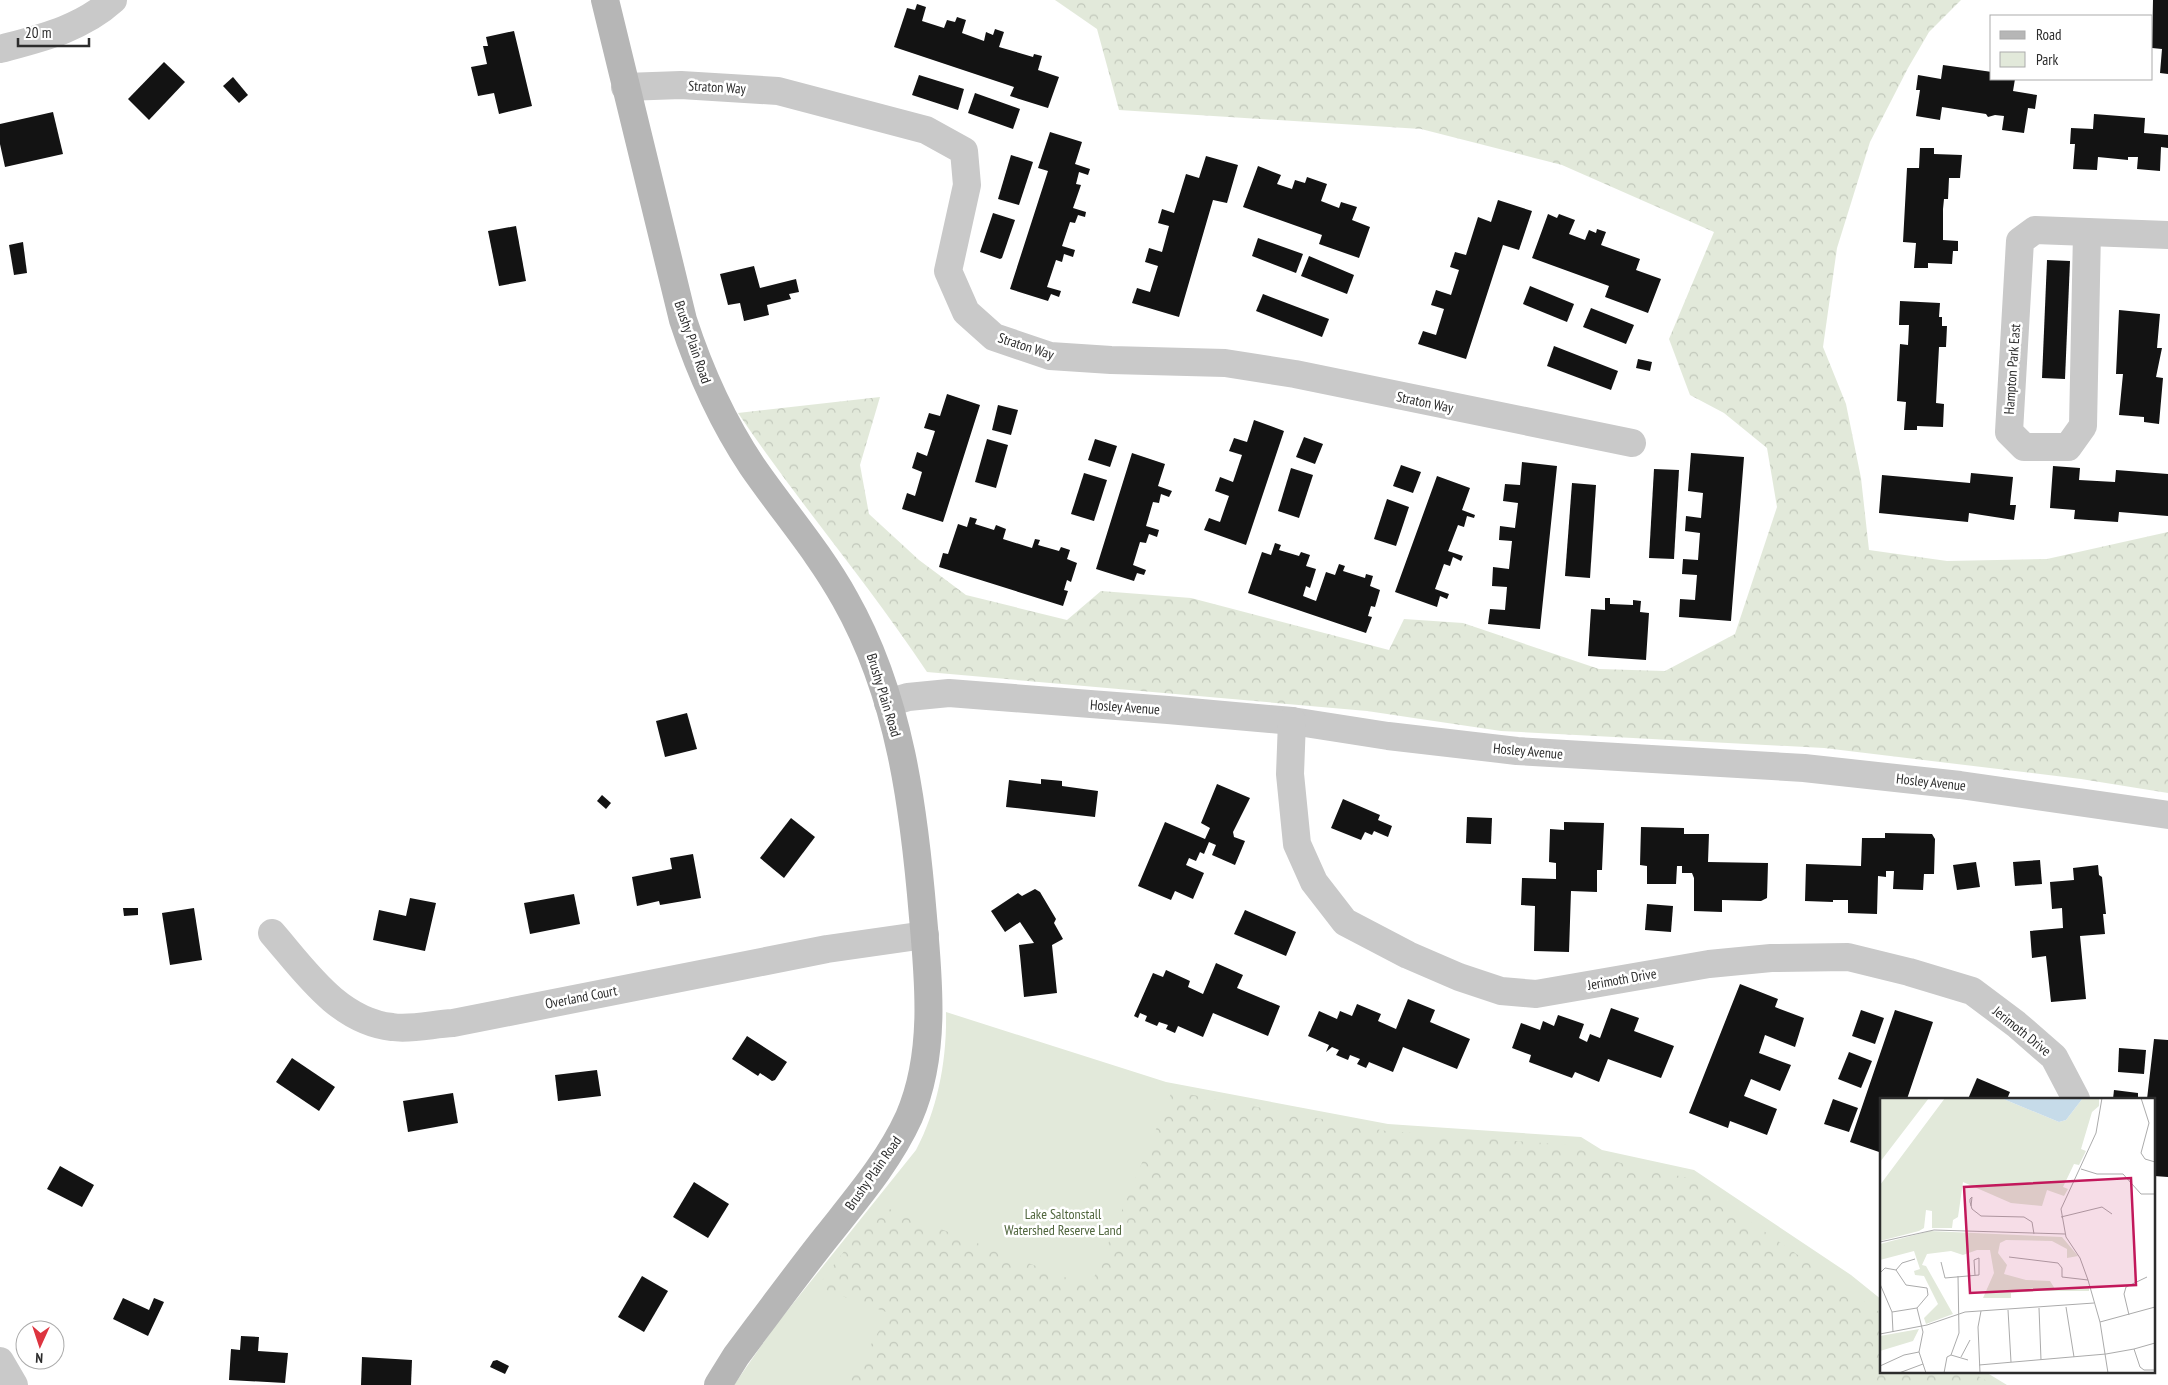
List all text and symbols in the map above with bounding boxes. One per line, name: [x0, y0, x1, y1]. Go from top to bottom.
scale bar: [18, 15, 89, 47]
legend: [1990, 15, 2153, 80]
text: 20 m: [25, 23, 51, 42]
text: Road: [2036, 25, 2062, 44]
text: Park: [2036, 50, 2058, 69]
street label: Straton Way: [688, 77, 747, 98]
street label: Brushy Plain Road: [670, 298, 716, 386]
street label: Hampton Park East: [2000, 323, 2024, 415]
street label: Straton Way: [996, 329, 1057, 364]
street label: Straton Way: [1395, 387, 1456, 417]
street label: Brushy Plain Road: [863, 651, 905, 739]
street label: Hosley Avenue: [1089, 696, 1161, 718]
street label: Hosley Avenue: [1492, 739, 1564, 763]
street label: Hosley Avenue: [1895, 769, 1967, 795]
street label: Jerimoth Drive: [1585, 964, 1658, 994]
street label: Overland Court: [544, 981, 619, 1013]
street label: Jerimoth Drive: [1989, 1001, 2055, 1060]
inset map: [1880, 1098, 2156, 1372]
street label: Brushy Plain Road: [841, 1132, 905, 1214]
park label: Lake Saltonstall Watershed Reserve Land: [1004, 1205, 1122, 1239]
north arrow: [15, 1320, 65, 1370]
text: N: [35, 1349, 44, 1367]

